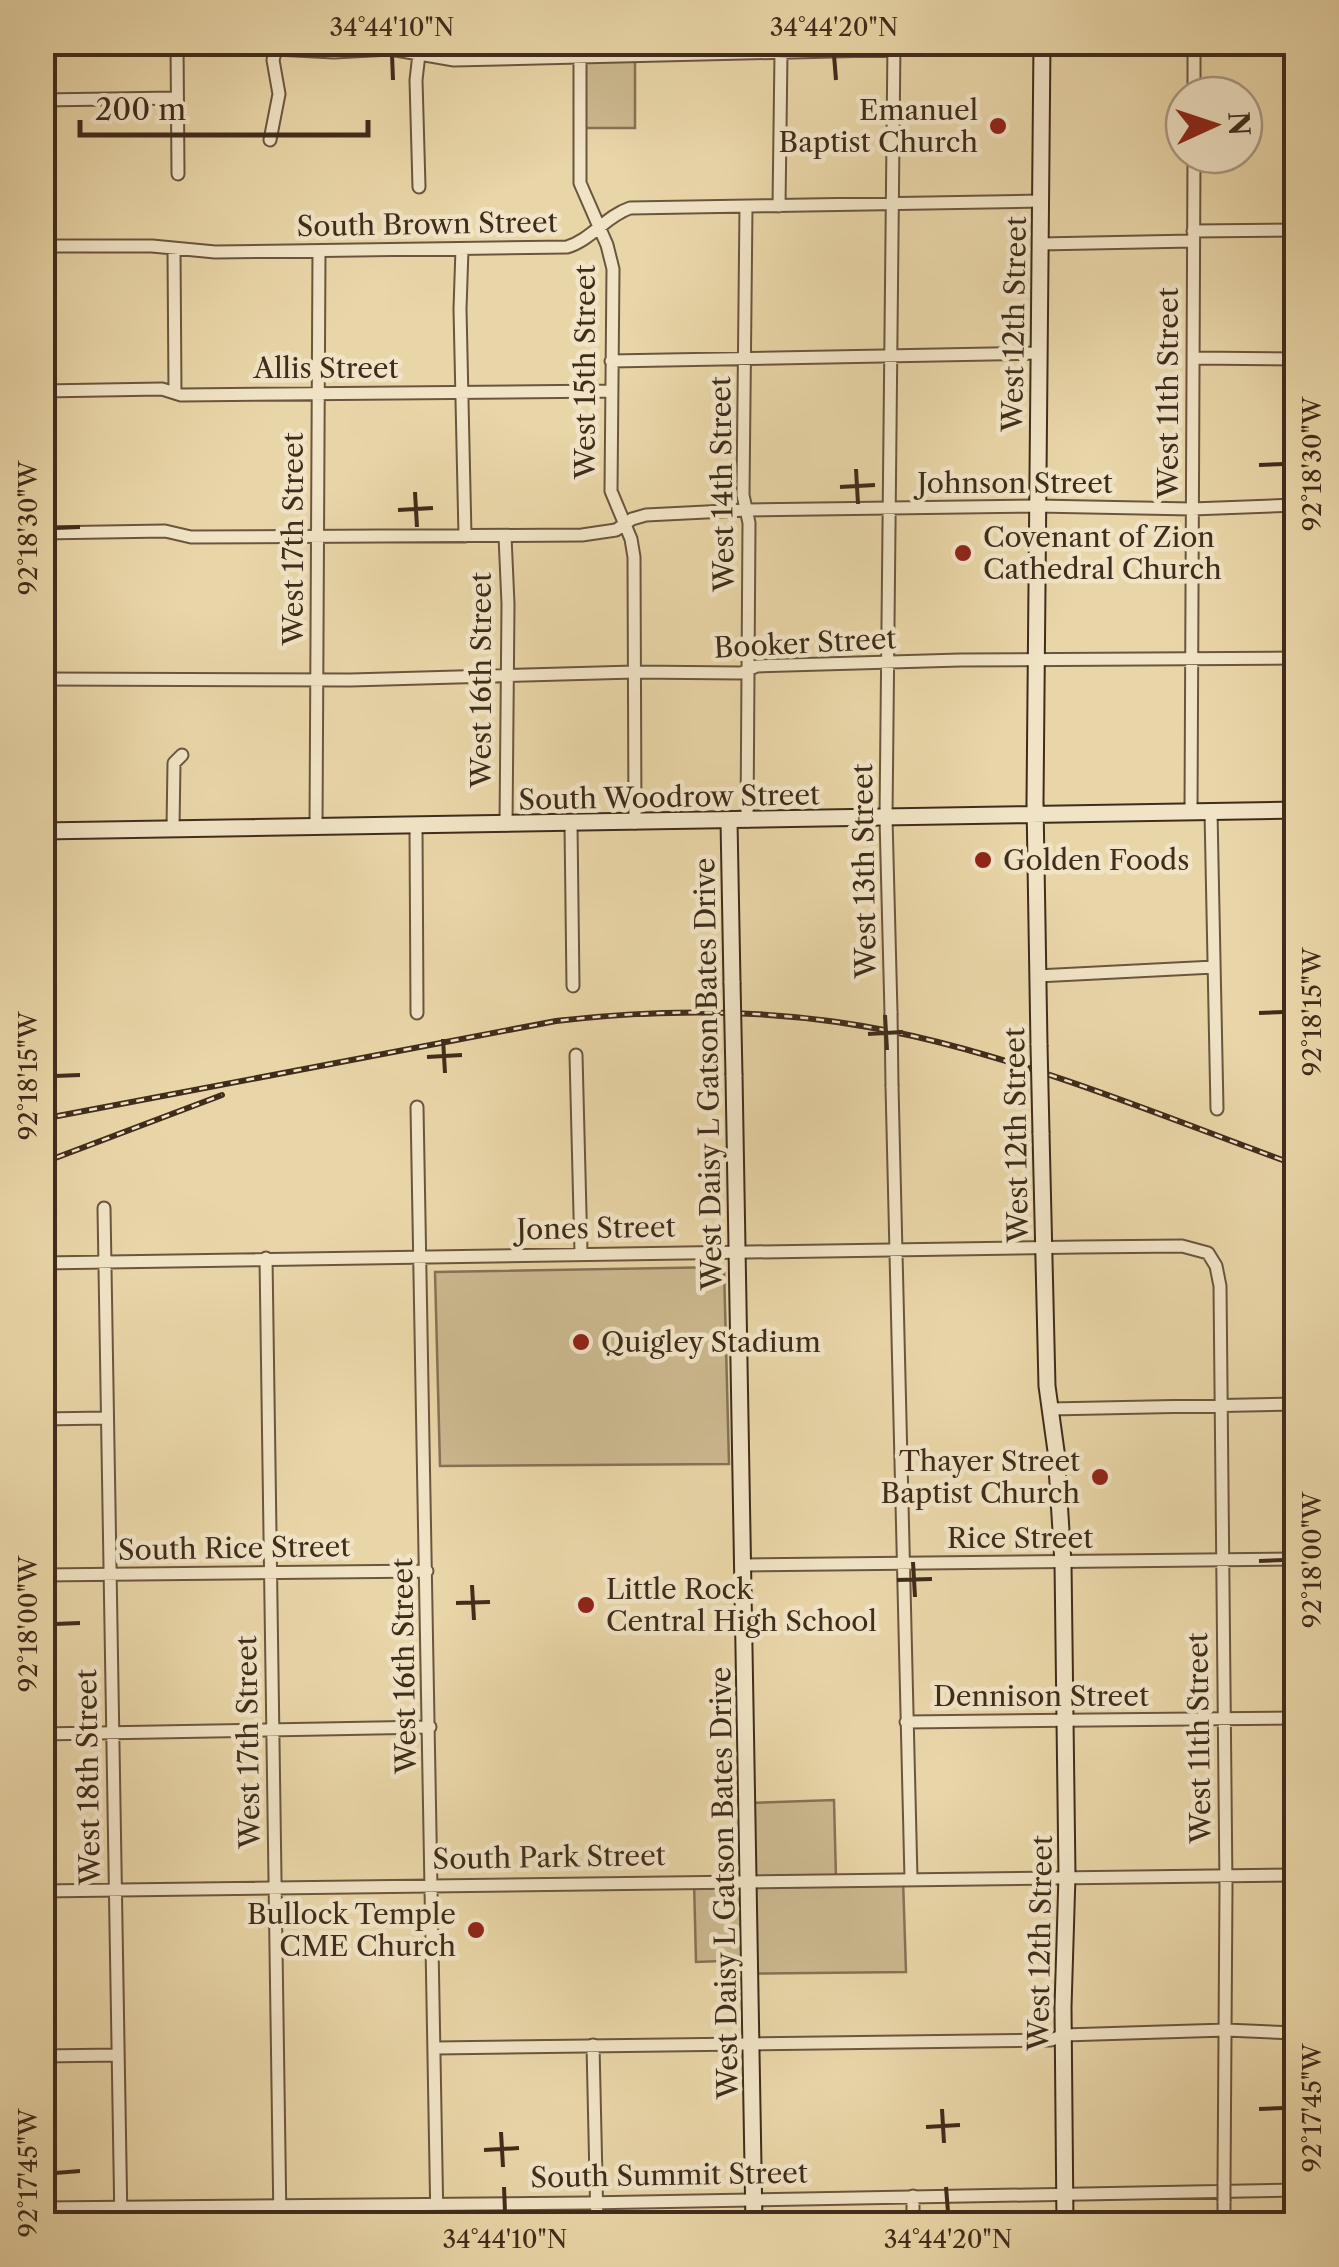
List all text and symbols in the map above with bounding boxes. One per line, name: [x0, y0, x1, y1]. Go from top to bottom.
text: 34°44'10"N: [330, 12, 454, 43]
text: 34°44'20"N: [770, 12, 898, 43]
scale bar: [80, 75, 368, 137]
north arrow: [1164, 75, 1264, 175]
text: 200 m: [95, 91, 186, 128]
place label: Emanuel Baptist Church: [779, 93, 978, 159]
text: N: [1221, 111, 1257, 137]
marker: Emanuel Baptist Church: [987, 115, 1009, 137]
street label: South Brown Street: [296, 205, 558, 243]
street label: West 12th Street: [995, 216, 1033, 433]
street label: West 15th Street: [568, 265, 602, 480]
street label: West 11th Street: [1151, 287, 1185, 500]
street label: Allis Street: [253, 351, 399, 385]
street label: West 14th Street: [703, 376, 741, 593]
text: 92°18'30"W: [1297, 396, 1328, 531]
street label: West 17th Street: [276, 432, 310, 647]
text: 92°18'30"W: [13, 460, 44, 595]
street label: Johnson Street: [913, 466, 1113, 500]
place label: Covenant of Zion Cathedral Church: [983, 520, 1222, 586]
marker: Covenant of Zion Cathedral Church: [952, 542, 974, 564]
street label: West 16th Street: [464, 572, 498, 789]
street label: Booker Street: [713, 621, 897, 665]
street label: West 13th Street: [845, 763, 883, 980]
street label: South Woodrow Street: [518, 777, 820, 817]
place label: Golden Foods: [1003, 843, 1189, 877]
marker: Golden Foods: [972, 849, 994, 871]
street label: West Daisy L Gatson Bates Drive: [687, 857, 729, 1292]
text: 92°18'15"W: [1297, 947, 1328, 1076]
text: 92°18'15"W: [13, 1011, 44, 1140]
street label: West 12th Street: [997, 1027, 1035, 1244]
street label: Jones Street: [512, 1210, 676, 1246]
place label: Quigley Stadium: [601, 1325, 821, 1359]
marker: Quigley Stadium: [570, 1331, 592, 1353]
place label: Thayer Street Baptist Church: [881, 1444, 1080, 1510]
marker: Thayer Street Baptist Church: [1089, 1466, 1111, 1488]
text: 92°18'00"W: [1297, 1491, 1328, 1628]
street label: Rice Street: [947, 1521, 1093, 1555]
street label: South Rice Street: [118, 1529, 351, 1567]
text: 92°18'00"W: [13, 1555, 44, 1692]
street label: West 16th Street: [385, 1558, 423, 1775]
place label: Little Rock Central High School: [606, 1572, 877, 1638]
marker: Little Rock Central High School: [575, 1594, 597, 1616]
street label: West 11th Street: [1180, 1632, 1218, 1845]
street label: West 17th Street: [229, 1635, 267, 1850]
street label: West Daisy L Gatson Bates Drive: [703, 1666, 745, 2101]
street label: West 18th Street: [69, 1669, 107, 1886]
street label: Dennison Street: [933, 1679, 1149, 1713]
street label: West 12th Street: [1021, 1835, 1059, 2052]
street label: South Park Street: [432, 1838, 666, 1876]
place label: Bullock Temple CME Church: [247, 1897, 456, 1963]
marker: Bullock Temple CME Church: [465, 1919, 487, 1941]
text: 92°17'45"W: [1297, 2043, 1328, 2172]
text: 92°17'45"W: [13, 2108, 44, 2237]
street label: South Summit Street: [530, 2156, 808, 2194]
text: 34°44'10"N: [443, 2224, 567, 2255]
text: 34°44'20"N: [884, 2224, 1012, 2255]

